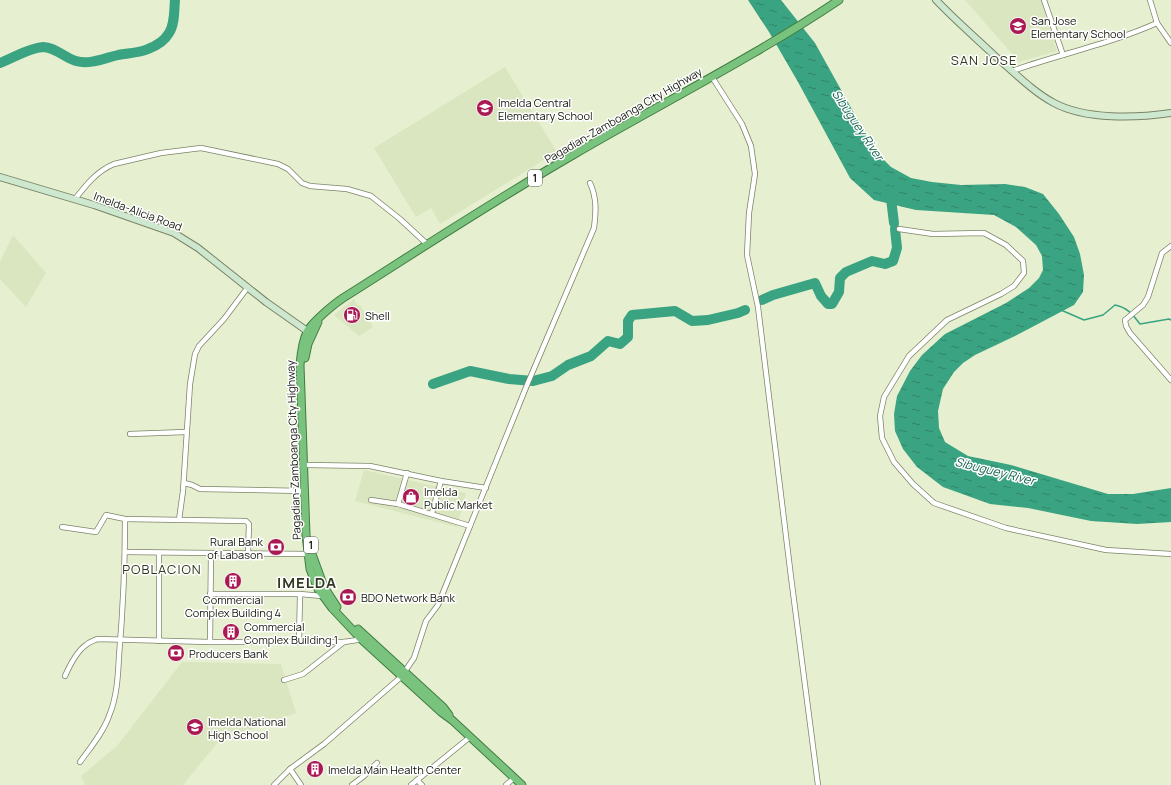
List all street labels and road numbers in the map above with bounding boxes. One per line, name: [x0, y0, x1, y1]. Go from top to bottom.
street label: Pagadian-Zamboanga City Highway: [541, 63, 705, 166]
road number: 1: [528, 170, 542, 186]
street label: Imelda-Alicia Road: [92, 188, 184, 234]
street label: Pagadian-Zamboanga City Highway: [282, 360, 304, 540]
road number: 1: [304, 537, 318, 553]

